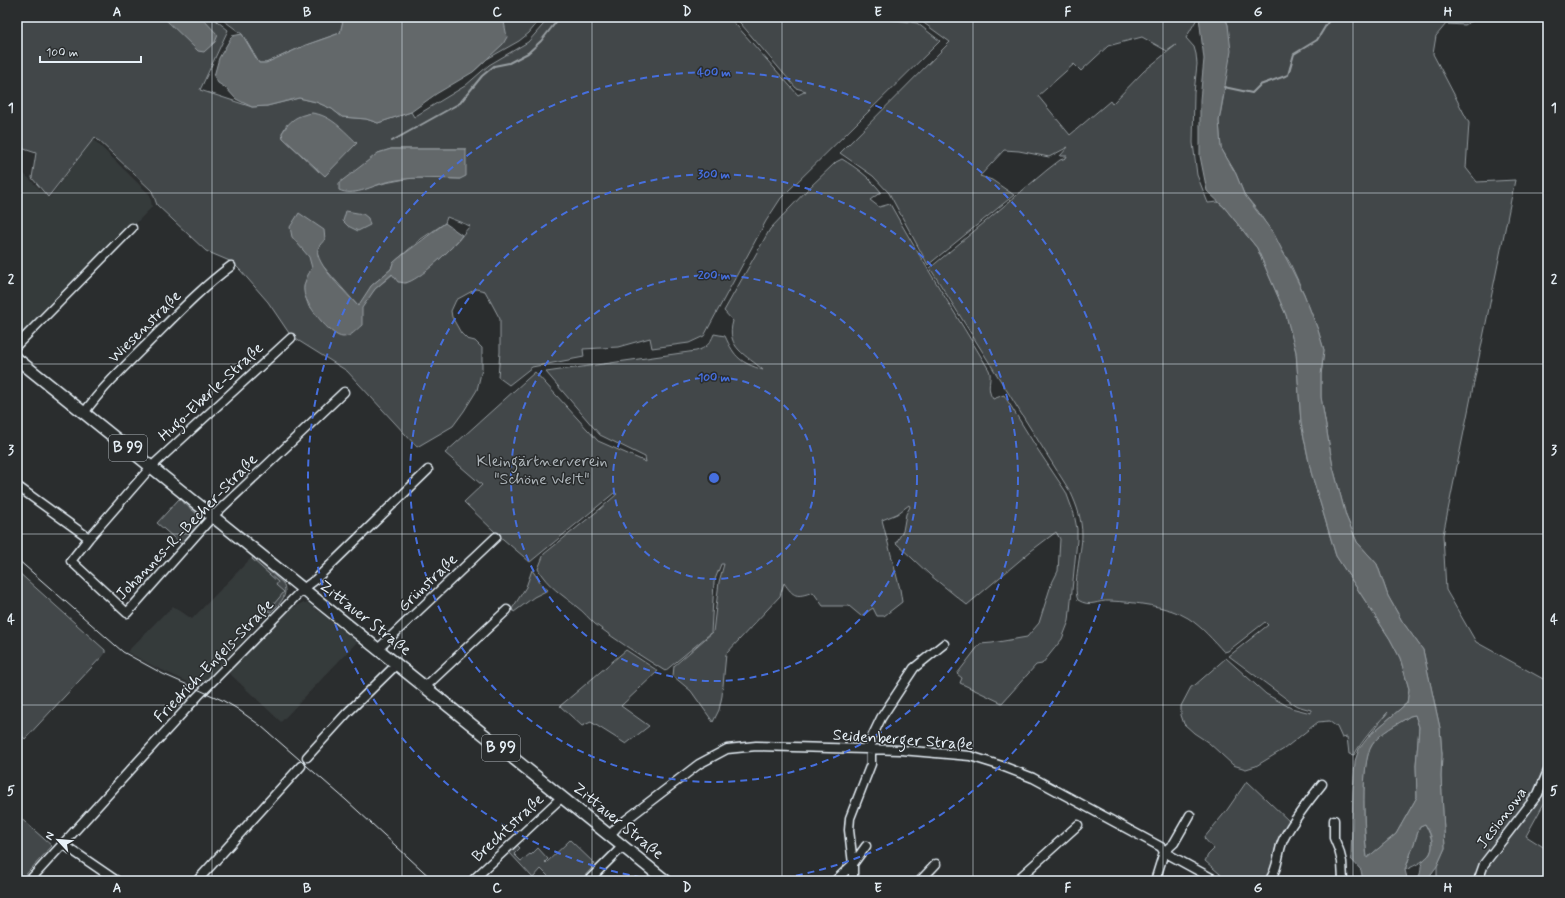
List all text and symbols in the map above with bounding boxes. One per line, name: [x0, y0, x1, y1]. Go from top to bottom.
text: A: [113, 4, 121, 21]
text: B: [303, 4, 312, 21]
text: C: [492, 4, 502, 21]
text: D: [683, 4, 692, 21]
text: E: [874, 4, 882, 21]
text: F: [1065, 4, 1072, 21]
text: G: [1254, 4, 1263, 21]
text: H: [1444, 4, 1453, 21]
scale bar: [40, 38, 141, 64]
text: 100 m: [46, 45, 78, 61]
text: 400 m: [697, 65, 731, 81]
text: 1: [8, 100, 14, 117]
text: 1: [1551, 100, 1557, 117]
text: 300 m: [698, 167, 731, 183]
text: 200 m: [698, 268, 731, 284]
text: 2: [8, 271, 15, 288]
text: 2: [1551, 271, 1558, 288]
street label: Wiesenstraße: [104, 286, 186, 368]
street label: Hugo-Eberle-Straße: [154, 338, 269, 447]
text: 100 m: [698, 370, 731, 386]
road number: B 99: [109, 435, 147, 461]
text: 3: [8, 442, 14, 459]
text: 3: [1551, 442, 1557, 459]
street label: Johannes-R.-Becher-Straße: [112, 449, 263, 605]
park label: Kleingärtnerverein "Schöne Welt": [476, 451, 608, 490]
centre of rings: [707, 471, 721, 485]
street label: Grünstraße: [394, 549, 463, 617]
street label: Zittauer Straße: [315, 575, 416, 661]
street label: Friedrich-Engels-Straße: [150, 595, 279, 728]
text: 4: [7, 612, 15, 629]
text: 4: [1550, 612, 1558, 629]
street label: Seidenberger Straße: [832, 725, 974, 756]
road number: B 99: [482, 735, 520, 761]
street label: Zittauer Straße: [568, 778, 668, 864]
text: 5: [7, 783, 15, 800]
street label: Jesionowa: [1472, 783, 1532, 853]
text: 5: [1550, 783, 1558, 800]
street label: Brechtstraße: [467, 789, 549, 867]
north arrow: [38, 820, 78, 860]
text: N: [42, 830, 58, 842]
text: A: [113, 880, 121, 897]
text: B: [303, 880, 312, 897]
text: C: [492, 880, 502, 897]
text: D: [683, 880, 692, 897]
text: E: [874, 880, 882, 897]
text: F: [1065, 880, 1072, 897]
text: G: [1254, 880, 1263, 897]
text: H: [1444, 880, 1453, 897]

